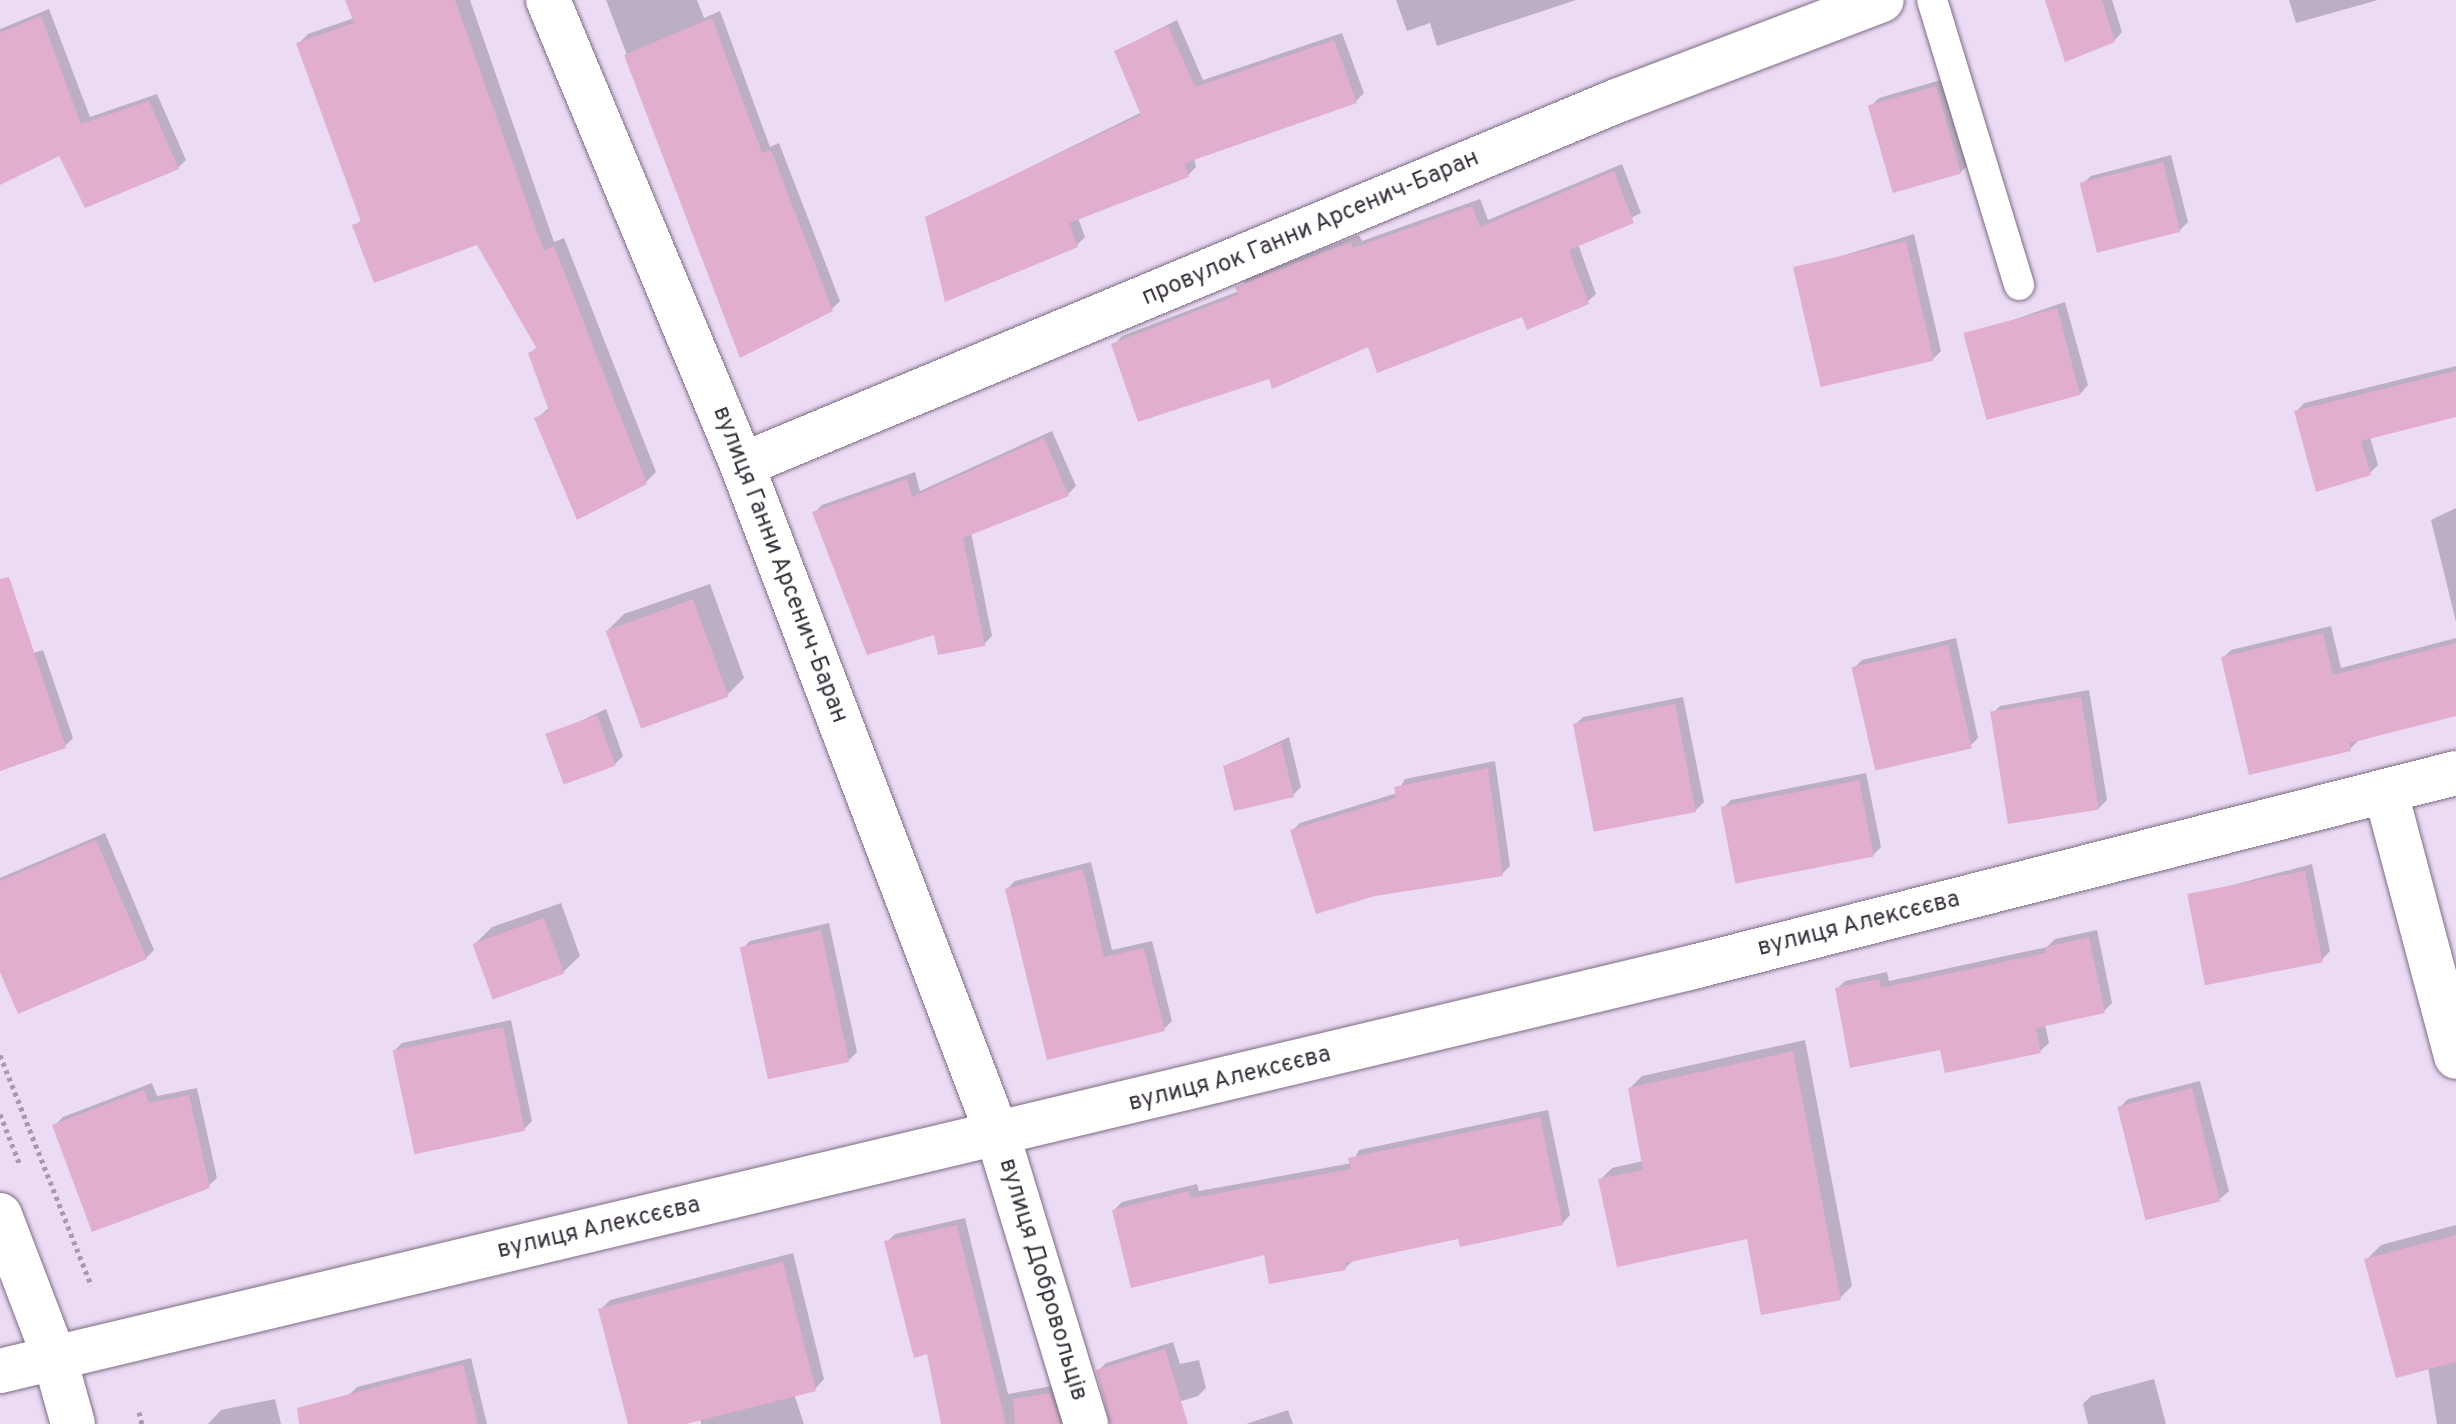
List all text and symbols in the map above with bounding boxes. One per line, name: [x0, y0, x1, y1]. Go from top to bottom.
street label: провулок Ганни Арсенич-Баран: [1138, 145, 1484, 313]
street label: вулиця Ганни Арсенич-Баран: [705, 402, 853, 728]
street label: вулиця Алексєєва: [1754, 886, 1964, 964]
street label: вулиця Алексєєва: [1125, 1041, 1335, 1119]
street label: вулиця Добровольців: [991, 1155, 1093, 1405]
street label: вулиця Алексєєва: [494, 1192, 704, 1266]

